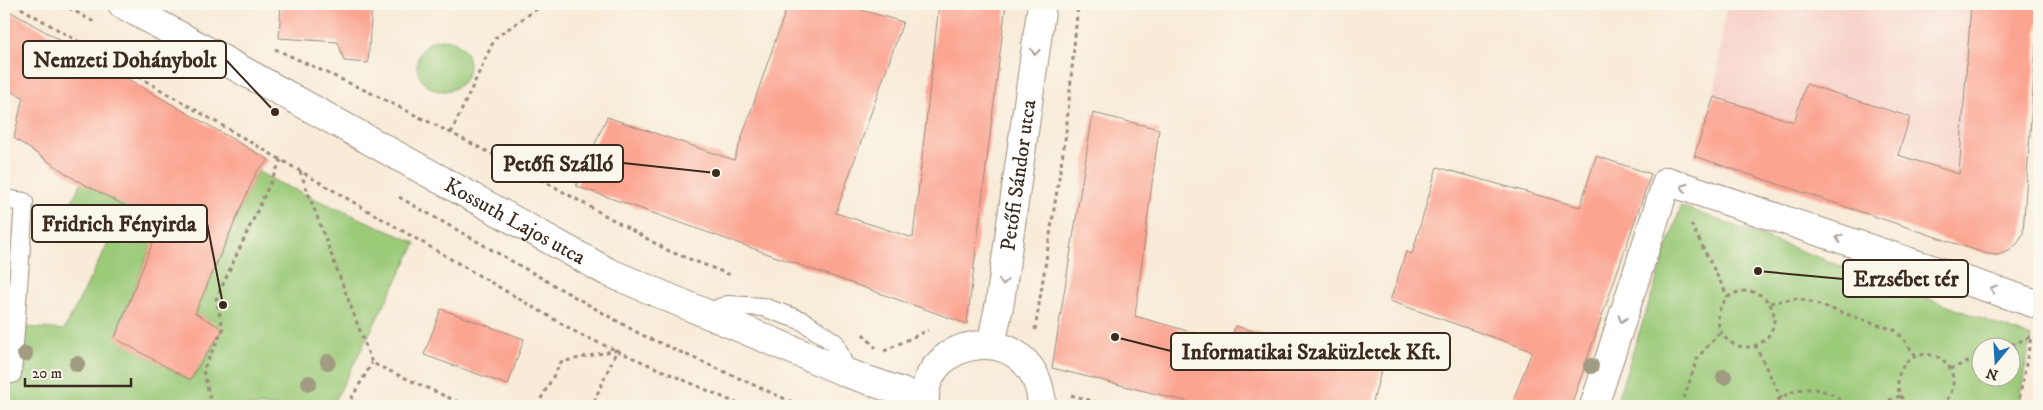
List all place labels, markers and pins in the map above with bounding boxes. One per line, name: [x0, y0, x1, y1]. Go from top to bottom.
callout: Nemzeti Dohánybolt: [23, 41, 226, 78]
callout: Petőfi Szálló: [492, 145, 623, 182]
callout: Fridrich Fényirda: [32, 205, 207, 242]
callout: Erzsébet tér: [1843, 260, 1968, 297]
callout: Informatikai Szaküzletek Kft.: [1171, 333, 1450, 370]

